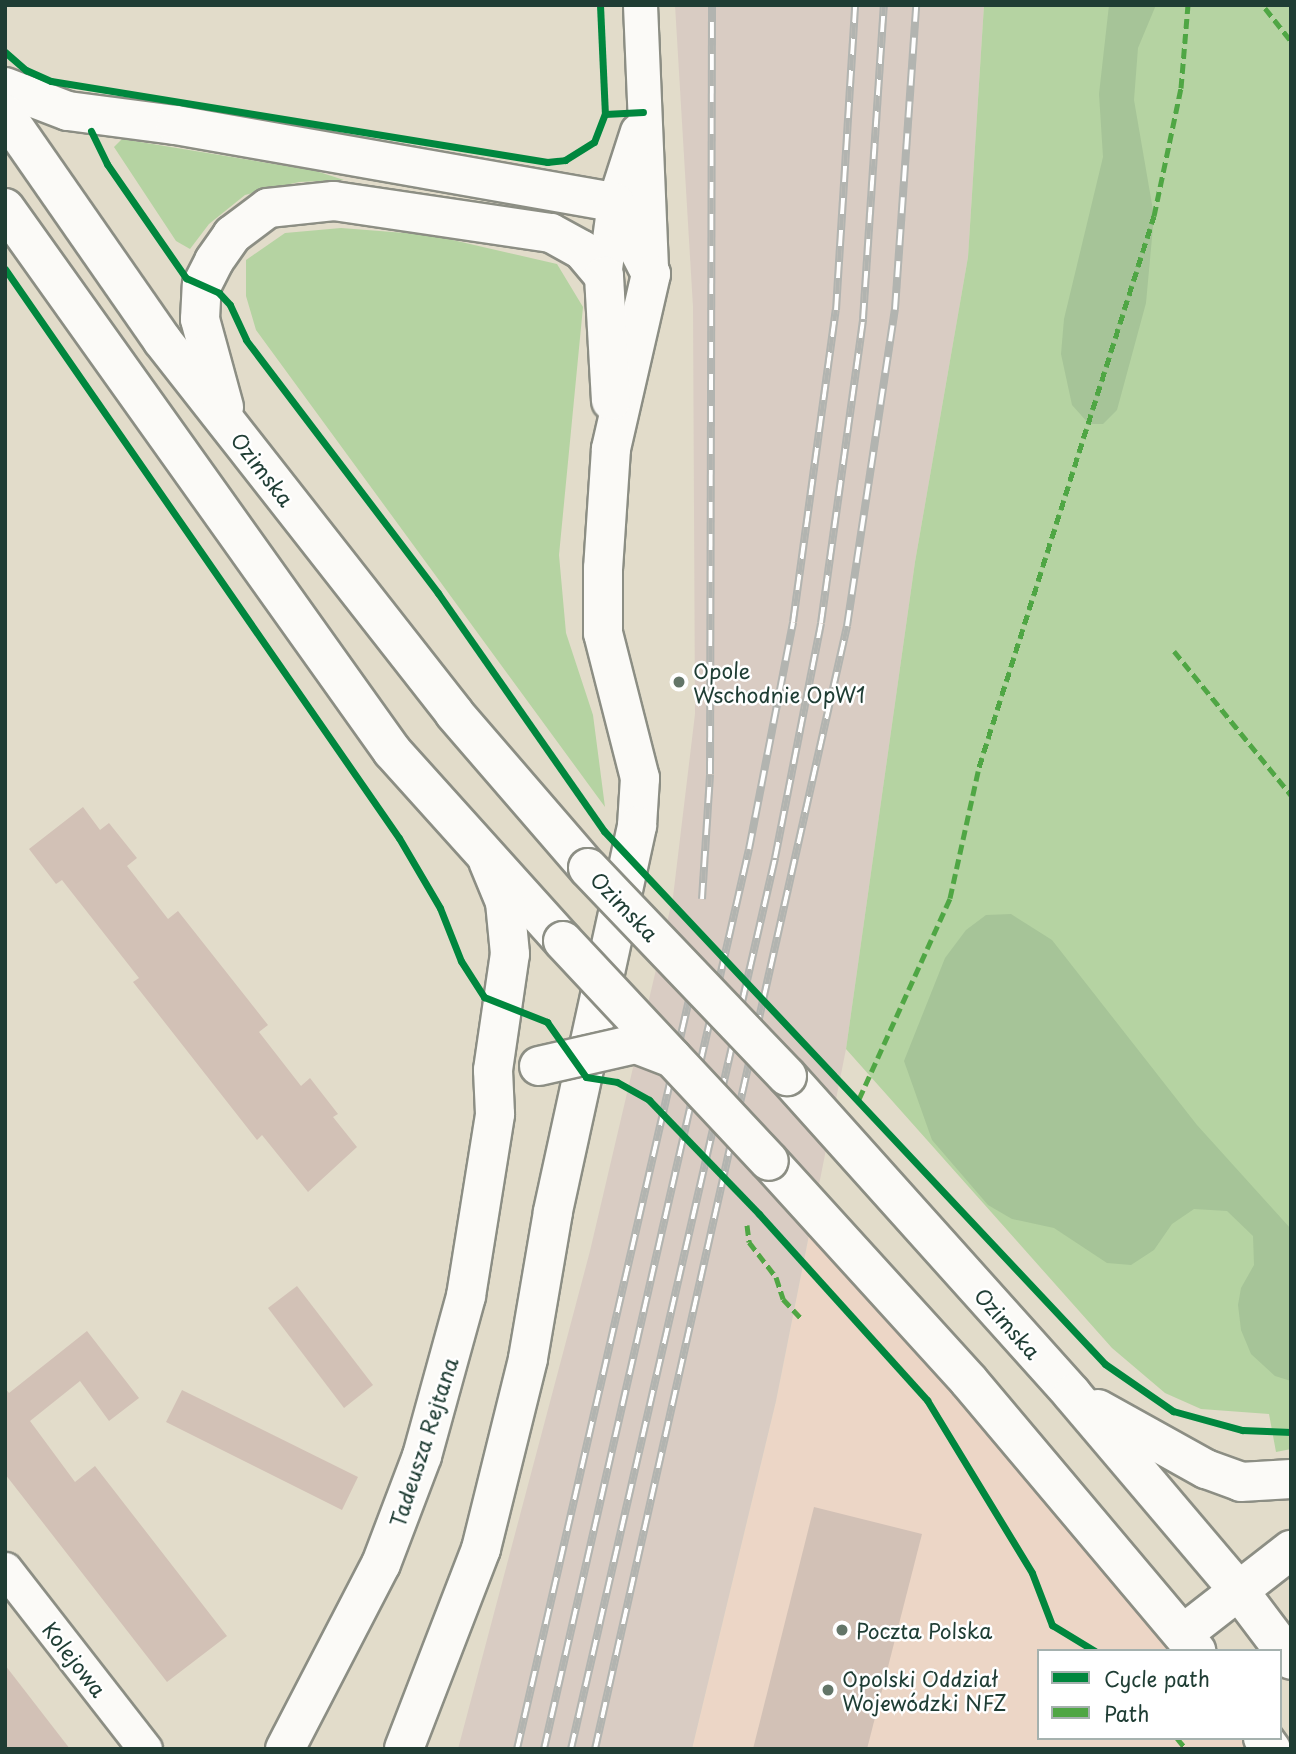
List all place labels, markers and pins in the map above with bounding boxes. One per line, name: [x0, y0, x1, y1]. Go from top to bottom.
place label: Opole Wschodnie OpW1: [693, 657, 867, 707]
marker: Opole Wschodnie OpW1: [671, 674, 687, 690]
place label: Poczta Polska: [856, 1617, 993, 1643]
marker: Poczta Polska: [834, 1622, 850, 1638]
place label: Opolski Oddział Wojewódzki NFZ: [842, 1665, 1007, 1715]
marker: Opolski Oddział Wojewódzki NFZ: [820, 1682, 836, 1698]

